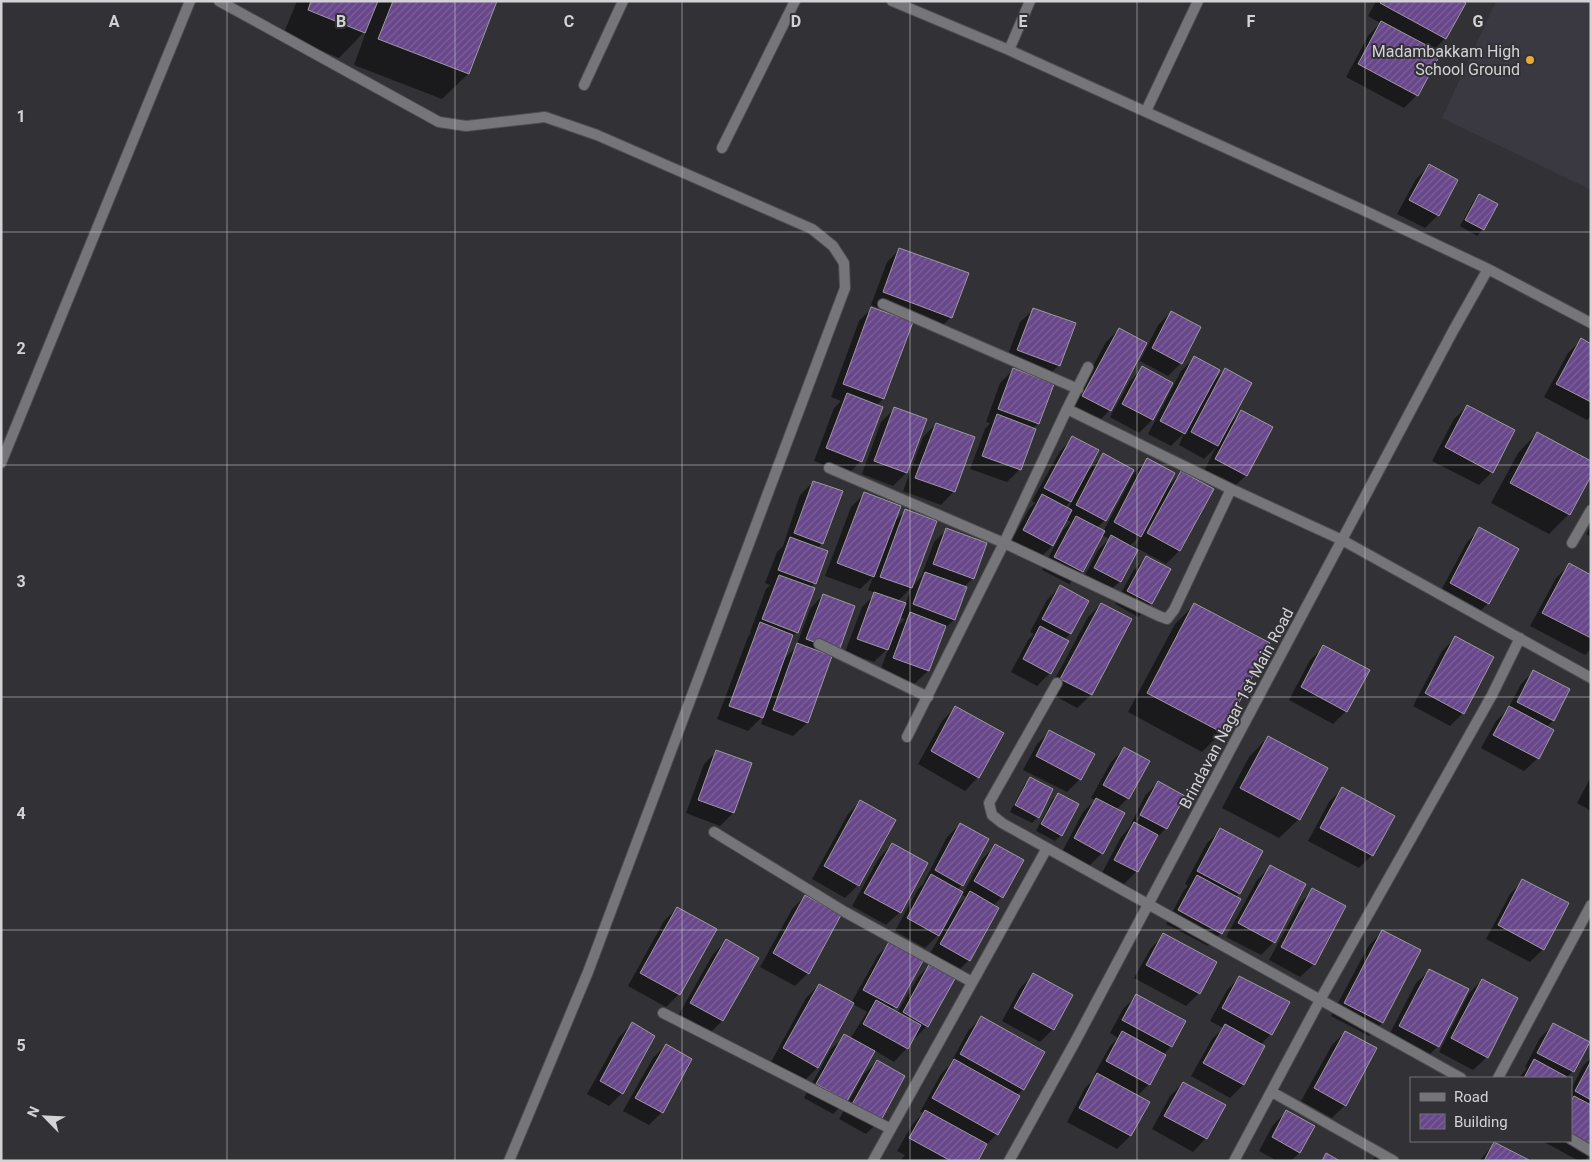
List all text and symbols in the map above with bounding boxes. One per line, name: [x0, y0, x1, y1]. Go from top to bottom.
text: A: [109, 12, 120, 31]
text: B: [336, 12, 346, 31]
text: C: [564, 12, 574, 31]
text: D: [791, 12, 801, 31]
text: E: [1019, 12, 1028, 31]
text: F: [1247, 12, 1256, 31]
text: G: [1473, 12, 1484, 31]
place label: Madambakkam High School Ground: [1372, 42, 1520, 79]
marker: Madambakkam High School Ground: [1524, 54, 1536, 66]
text: 1: [16, 107, 26, 126]
text: 2: [16, 339, 26, 358]
text: 3: [16, 572, 26, 591]
street label: Brindavan Nagar 1st Main Road: [1175, 605, 1298, 812]
text: 4: [16, 804, 26, 823]
text: 5: [16, 1036, 26, 1055]
legend: [1410, 1077, 1572, 1142]
text: Road: [1454, 1088, 1488, 1106]
north arrow: [20, 1092, 70, 1142]
text: N: [24, 1104, 42, 1119]
text: Building: [1454, 1113, 1508, 1131]

